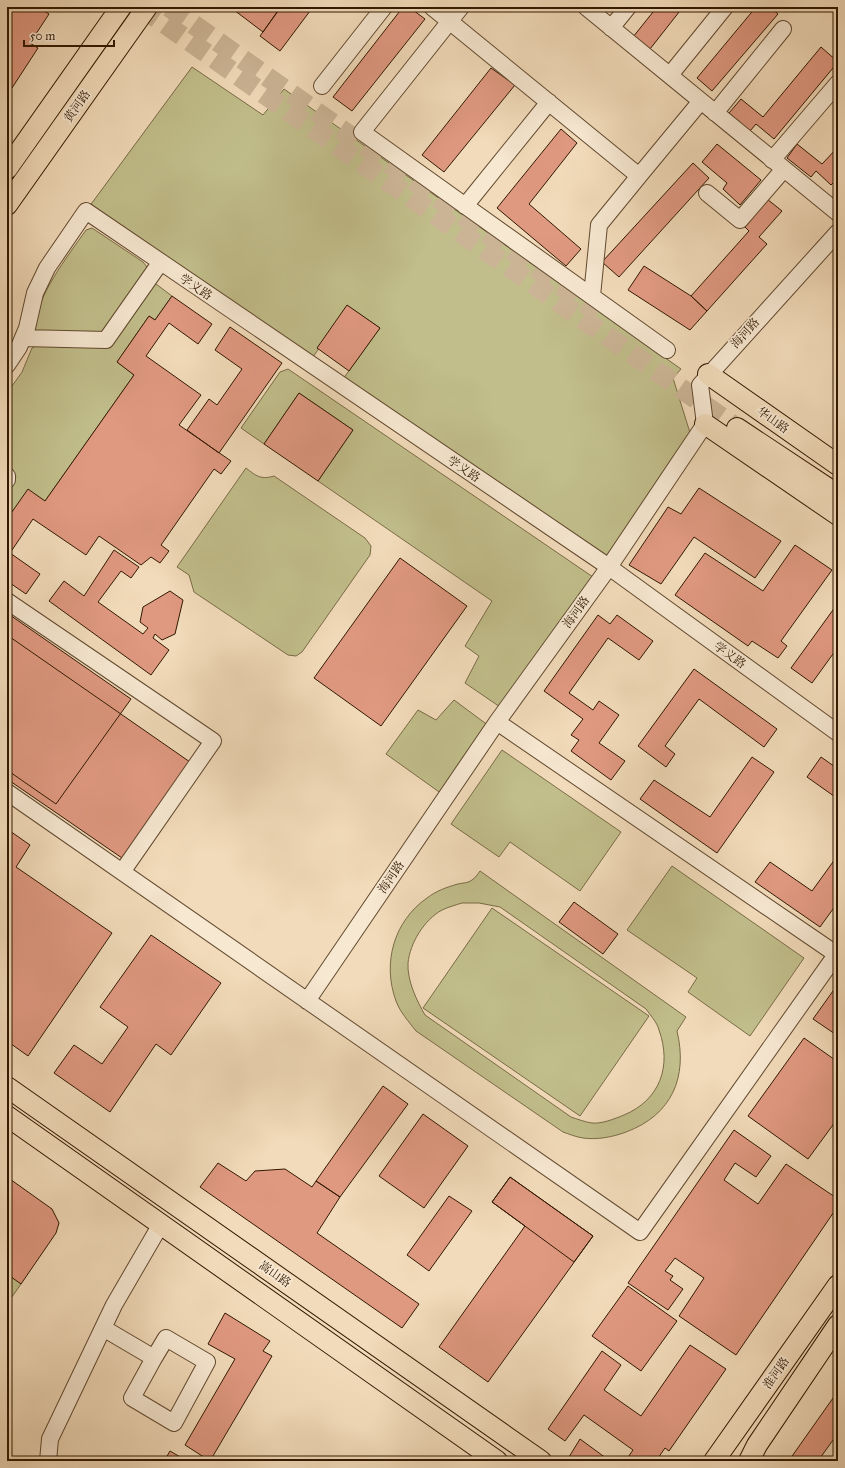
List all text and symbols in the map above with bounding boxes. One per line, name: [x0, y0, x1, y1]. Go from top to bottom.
scale bar: [24, 22, 114, 48]
text: 50 m: [30, 29, 55, 43]
street label: 黄河路: [61, 87, 93, 125]
street label: 学义路: [177, 271, 215, 303]
street label: 海河路: [728, 315, 762, 351]
street label: 华山路: [754, 404, 792, 436]
street label: 学义路: [445, 453, 483, 485]
street label: 海河路: [560, 593, 592, 631]
street label: 学义路: [711, 639, 749, 671]
street label: 海河路: [375, 858, 407, 896]
street label: 嵩山路: [256, 1258, 294, 1290]
street label: 淮河路: [760, 1354, 792, 1392]

